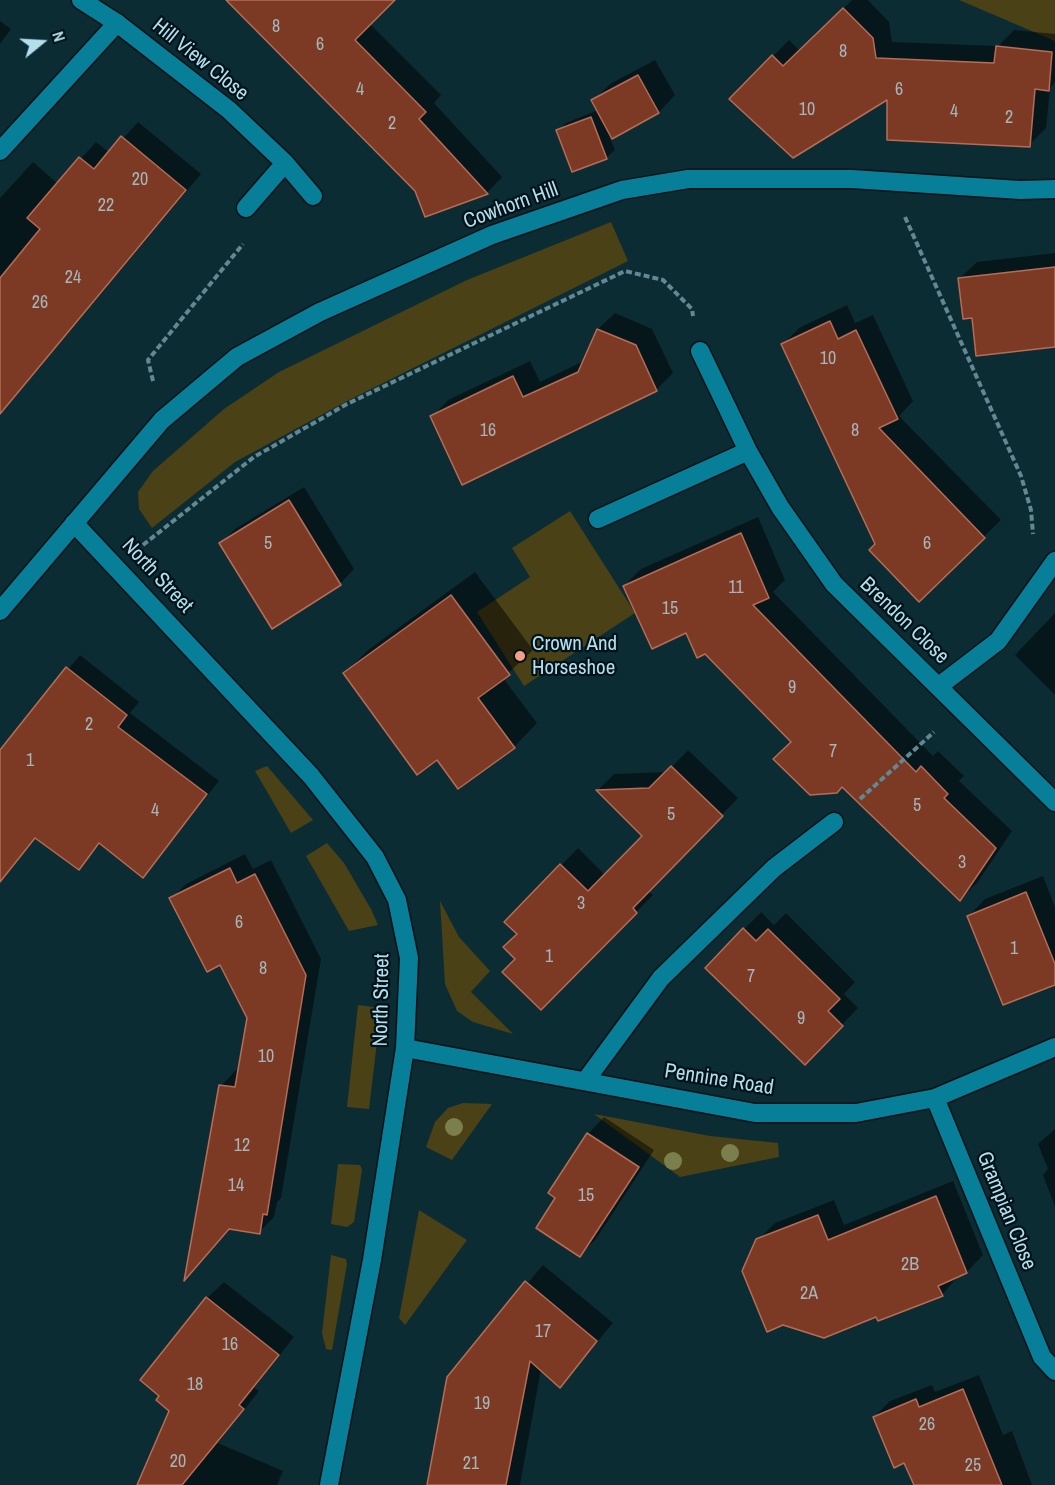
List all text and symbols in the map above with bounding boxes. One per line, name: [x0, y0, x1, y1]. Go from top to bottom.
north arrow: [12, 12, 72, 72]
street label: Hill View Close: [147, 14, 253, 106]
house number: 8: [272, 16, 280, 38]
text: N: [47, 29, 71, 44]
house number: 6: [316, 34, 324, 56]
house number: 8: [839, 41, 847, 63]
house number: 4: [356, 79, 364, 101]
house number: 6: [895, 79, 903, 101]
house number: 10: [799, 99, 815, 121]
house number: 4: [950, 101, 958, 123]
house number: 2: [1005, 107, 1013, 129]
house number: 2: [388, 113, 396, 135]
house number: 20: [132, 169, 148, 191]
street label: Cowhorn Hill: [460, 177, 562, 235]
house number: 22: [98, 195, 114, 217]
house number: 24: [65, 267, 81, 289]
house number: 26: [32, 292, 48, 314]
house number: 10: [820, 348, 836, 370]
house number: 16: [480, 420, 496, 442]
house number: 8: [851, 420, 859, 442]
street label: North Street: [116, 533, 198, 619]
house number: 5: [264, 533, 272, 555]
house number: 6: [923, 533, 931, 555]
street label: Brendon Close: [854, 572, 954, 670]
house number: 11: [728, 577, 744, 599]
house number: 15: [662, 598, 678, 620]
place label: Crown And Horseshoe: [532, 631, 617, 681]
marker: Crown And Horseshoe: [513, 649, 527, 663]
house number: 9: [788, 677, 796, 699]
house number: 2: [85, 714, 93, 736]
house number: 7: [829, 741, 837, 763]
house number: 1: [26, 750, 34, 772]
house number: 5: [913, 795, 921, 817]
house number: 4: [151, 800, 159, 822]
house number: 5: [667, 804, 675, 826]
house number: 3: [958, 852, 966, 874]
house number: 3: [577, 893, 585, 915]
house number: 6: [235, 912, 243, 934]
house number: 1: [1010, 938, 1018, 960]
house number: 1: [545, 946, 553, 968]
street label: North Street: [369, 953, 395, 1047]
house number: 8: [259, 958, 267, 980]
house number: 7: [747, 966, 755, 988]
house number: 9: [797, 1008, 805, 1030]
house number: 10: [258, 1046, 274, 1068]
street label: Pennine Road: [663, 1059, 775, 1101]
house number: 12: [234, 1135, 250, 1157]
street label: Grampian Close: [971, 1148, 1041, 1274]
house number: 14: [228, 1175, 244, 1197]
house number: 15: [578, 1185, 594, 1207]
house number: 2B: [901, 1254, 919, 1276]
house number: 2A: [800, 1283, 818, 1305]
house number: 17: [535, 1321, 551, 1343]
house number: 16: [222, 1334, 238, 1356]
house number: 18: [187, 1374, 203, 1396]
house number: 19: [474, 1393, 490, 1415]
house number: 26: [919, 1414, 935, 1436]
house number: 20: [170, 1451, 186, 1473]
house number: 21: [463, 1453, 479, 1475]
house number: 25: [965, 1455, 981, 1477]

